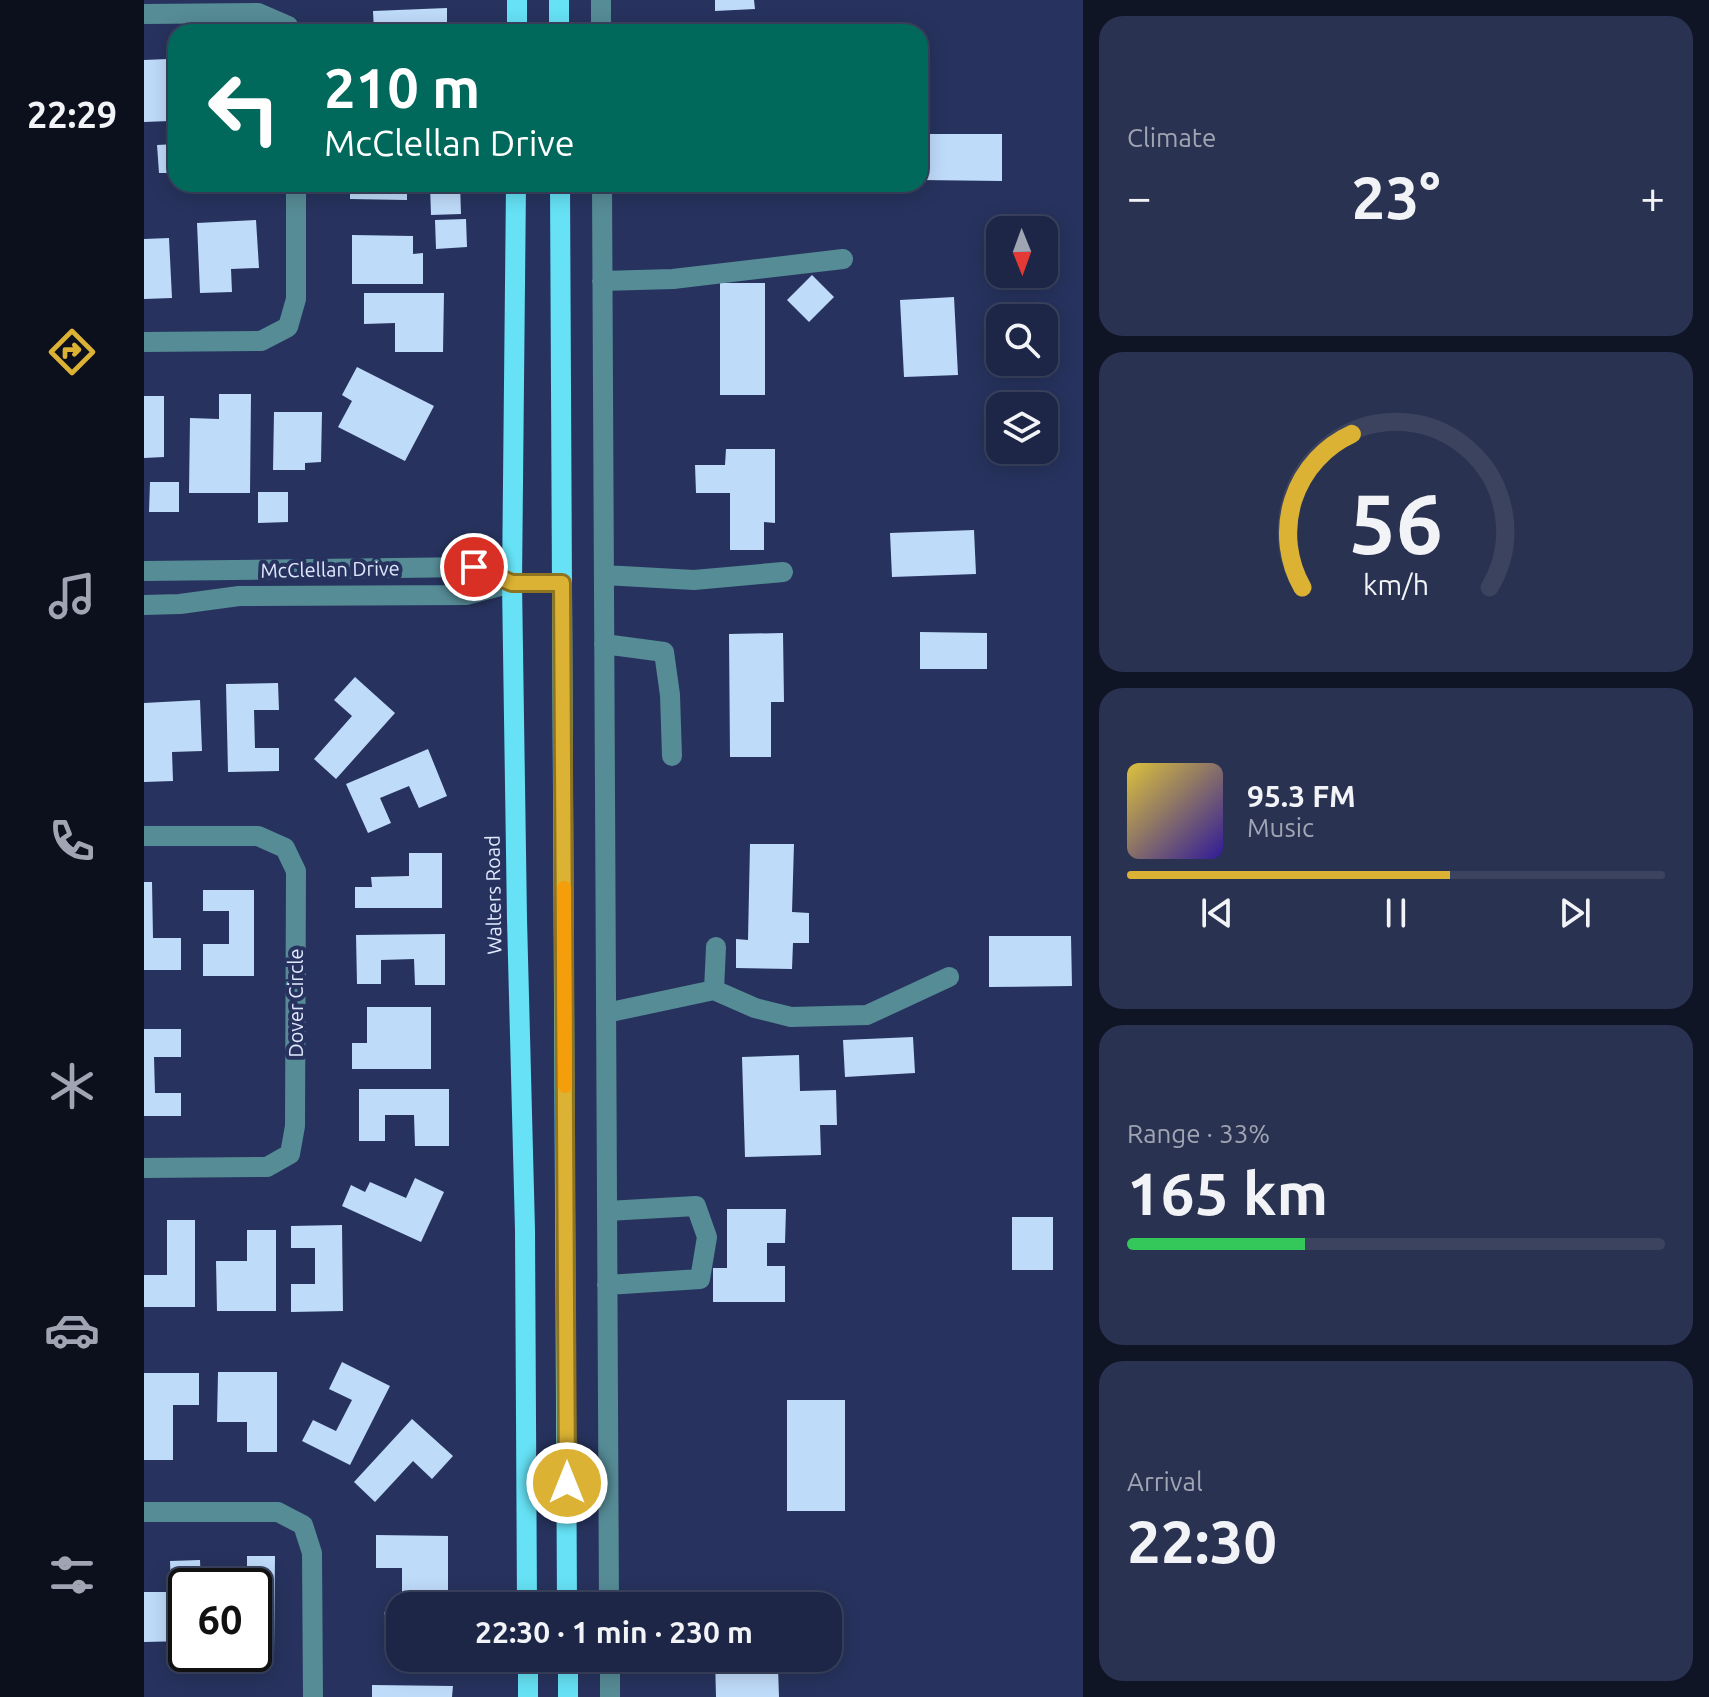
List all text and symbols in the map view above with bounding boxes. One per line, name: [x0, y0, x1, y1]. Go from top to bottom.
icon: left: [192, 56, 296, 160]
text: 210 m: [324, 56, 480, 119]
text: 22:29: [27, 94, 117, 135]
text: McClellan Drive: [324, 122, 575, 163]
text: Climate: [1127, 123, 1216, 152]
text: 23°: [1352, 163, 1440, 230]
text: −: [1127, 172, 1152, 221]
text: +: [1640, 172, 1665, 221]
north arrow: [986, 216, 1058, 288]
map controls: [986, 216, 1058, 464]
button: search: [986, 304, 1058, 376]
icon: directions: [44, 324, 100, 380]
button: layers: [986, 392, 1058, 464]
text: 56: [1349, 476, 1443, 570]
pin: [440, 533, 508, 601]
icon: arrive: [452, 545, 496, 589]
street label: McClellan Drive: [260, 556, 400, 582]
icon: music: [44, 568, 100, 624]
text: km/h: [1363, 568, 1429, 600]
text: 95.3 FM: [1247, 779, 1356, 813]
icon: phone: [44, 813, 100, 869]
text: Music: [1247, 813, 1314, 842]
street label: Walters Road: [480, 835, 506, 955]
icon: previous: [1195, 891, 1239, 935]
icon: pause: [1374, 891, 1418, 935]
icon: next: [1553, 891, 1597, 935]
street label: Dover Circle: [284, 949, 307, 1057]
icon: climate: [44, 1058, 100, 1114]
text: Range · 33%: [1127, 1119, 1270, 1148]
text: 165 km: [1127, 1159, 1328, 1226]
icon: car: [44, 1302, 100, 1358]
position arrow: [525, 1441, 609, 1525]
text: Arrival: [1127, 1467, 1203, 1496]
text: 22:30: [1127, 1507, 1277, 1574]
icon: filters: [44, 1547, 100, 1603]
speed limit sign: 60: [168, 1568, 272, 1672]
text: 22:30 · 1 min · 230 m: [475, 1615, 753, 1649]

